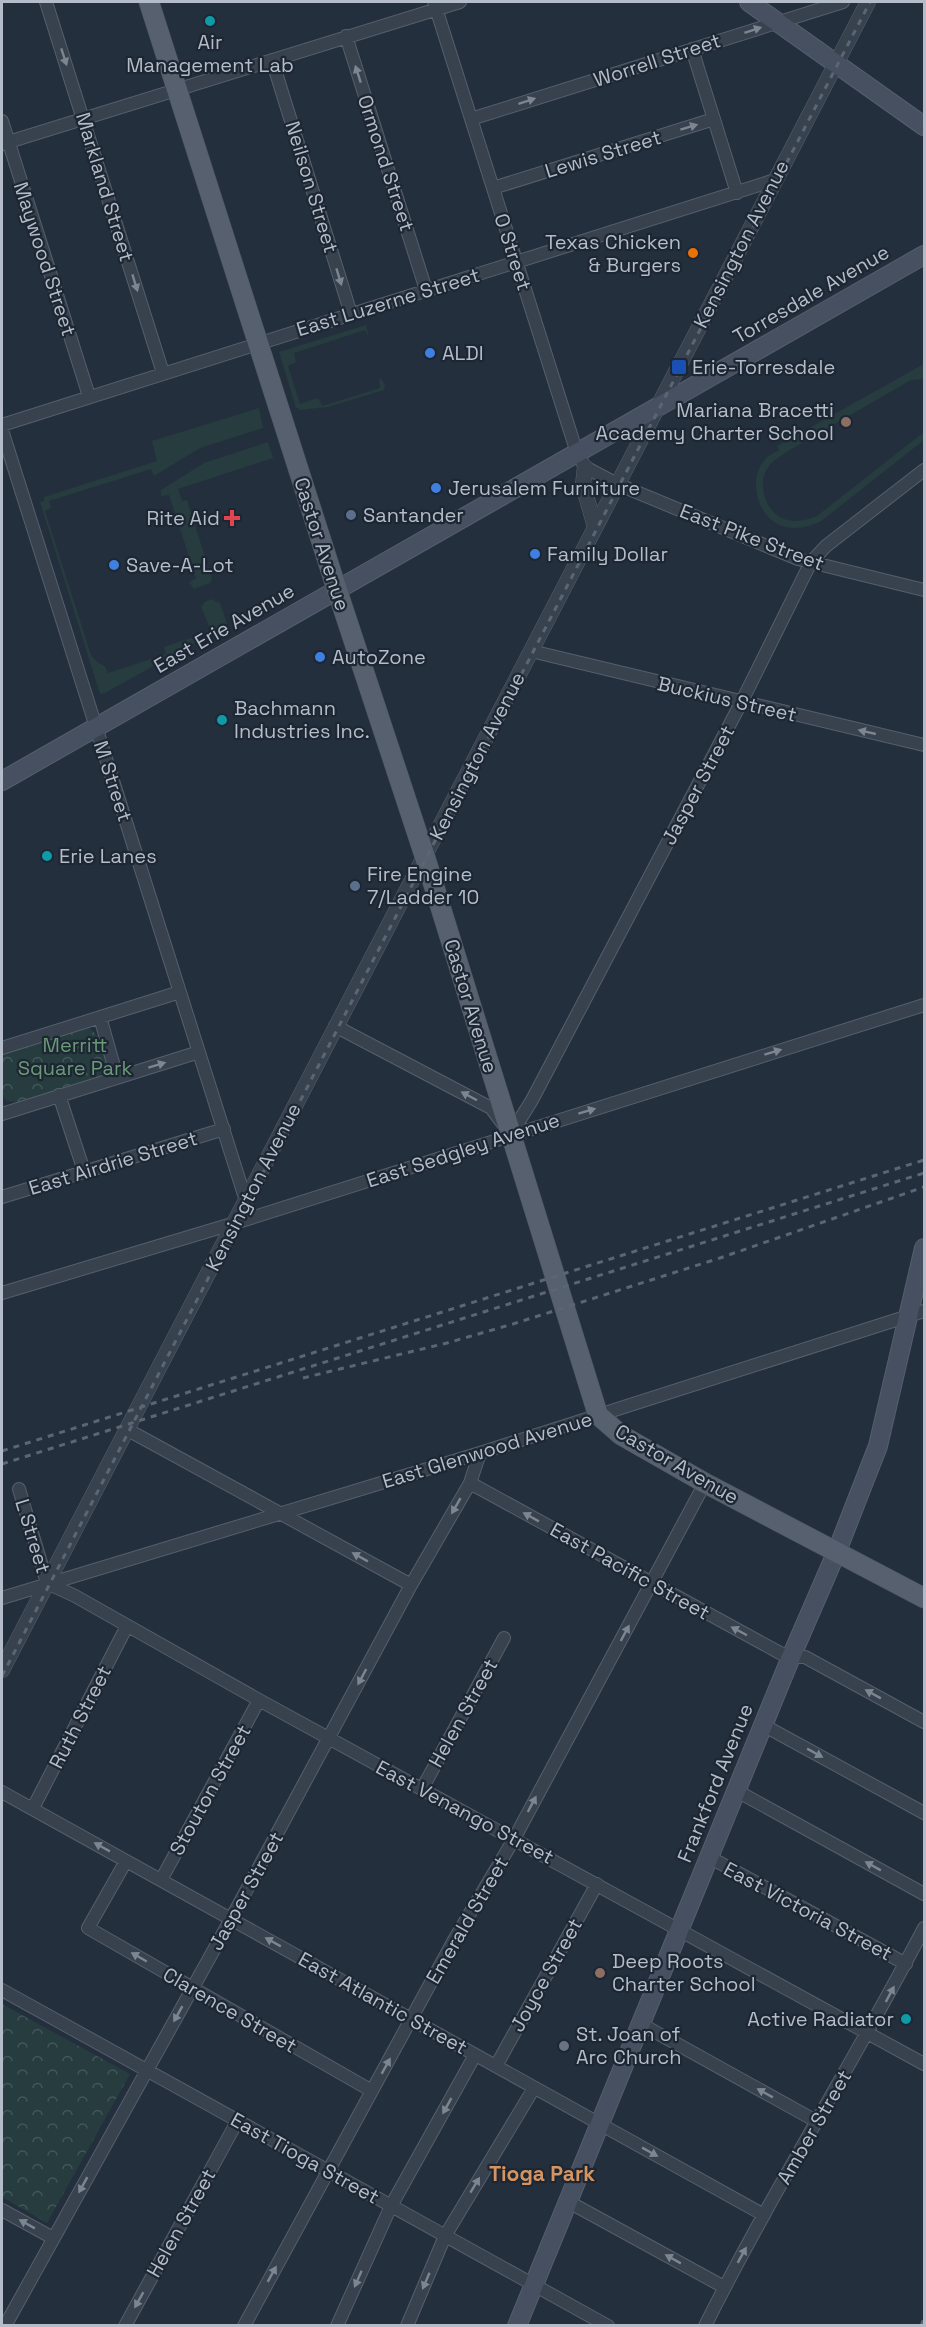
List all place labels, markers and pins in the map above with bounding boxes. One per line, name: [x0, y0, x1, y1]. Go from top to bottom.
marker: Air Management Lab: [203, 14, 217, 28]
place label: Air Management Lab: [126, 29, 294, 78]
place label: Texas Chicken & Burgers: [545, 229, 681, 278]
marker: Texas Chicken & Burgers: [686, 246, 700, 260]
place label: ALDI: [442, 340, 484, 366]
marker: ALDI: [423, 346, 437, 360]
place label: Erie-Torresdale: [692, 354, 835, 380]
marker: Erie-Torresdale: [670, 358, 688, 376]
place label: Mariana Bracetti Academy Charter School: [595, 397, 834, 446]
marker: Mariana Bracetti Academy Charter School: [839, 415, 853, 429]
place label: Jerusalem Furniture: [448, 475, 640, 501]
marker: Jerusalem Furniture: [429, 481, 443, 495]
place label: Santander: [363, 502, 464, 528]
place label: Rite Aid: [147, 505, 220, 531]
marker: Santander: [344, 508, 358, 522]
marker: Rite Aid: [225, 511, 239, 525]
place label: Family Dollar: [547, 541, 668, 567]
marker: Family Dollar: [528, 547, 542, 561]
place label: Save-A-Lot: [126, 552, 234, 578]
marker: Save-A-Lot: [107, 558, 121, 572]
place label: AutoZone: [332, 644, 426, 670]
marker: AutoZone: [313, 650, 327, 664]
place label: Bachmann Industries Inc.: [234, 695, 370, 744]
marker: Bachmann Industries Inc.: [215, 713, 229, 727]
place label: Erie Lanes: [59, 843, 157, 869]
marker: Erie Lanes: [40, 849, 54, 863]
place label: Fire Engine 7/Ladder 10: [367, 861, 479, 910]
marker: Fire Engine 7/Ladder 10: [348, 879, 362, 893]
place label: Deep Roots Charter School: [612, 1948, 756, 1997]
marker: Deep Roots Charter School: [593, 1966, 607, 1980]
place label: Active Radiator: [747, 2006, 894, 2032]
marker: Active Radiator: [899, 2012, 913, 2026]
place label: St. Joan of Arc Church: [576, 2021, 681, 2070]
marker: St. Joan of Arc Church: [557, 2039, 571, 2053]

